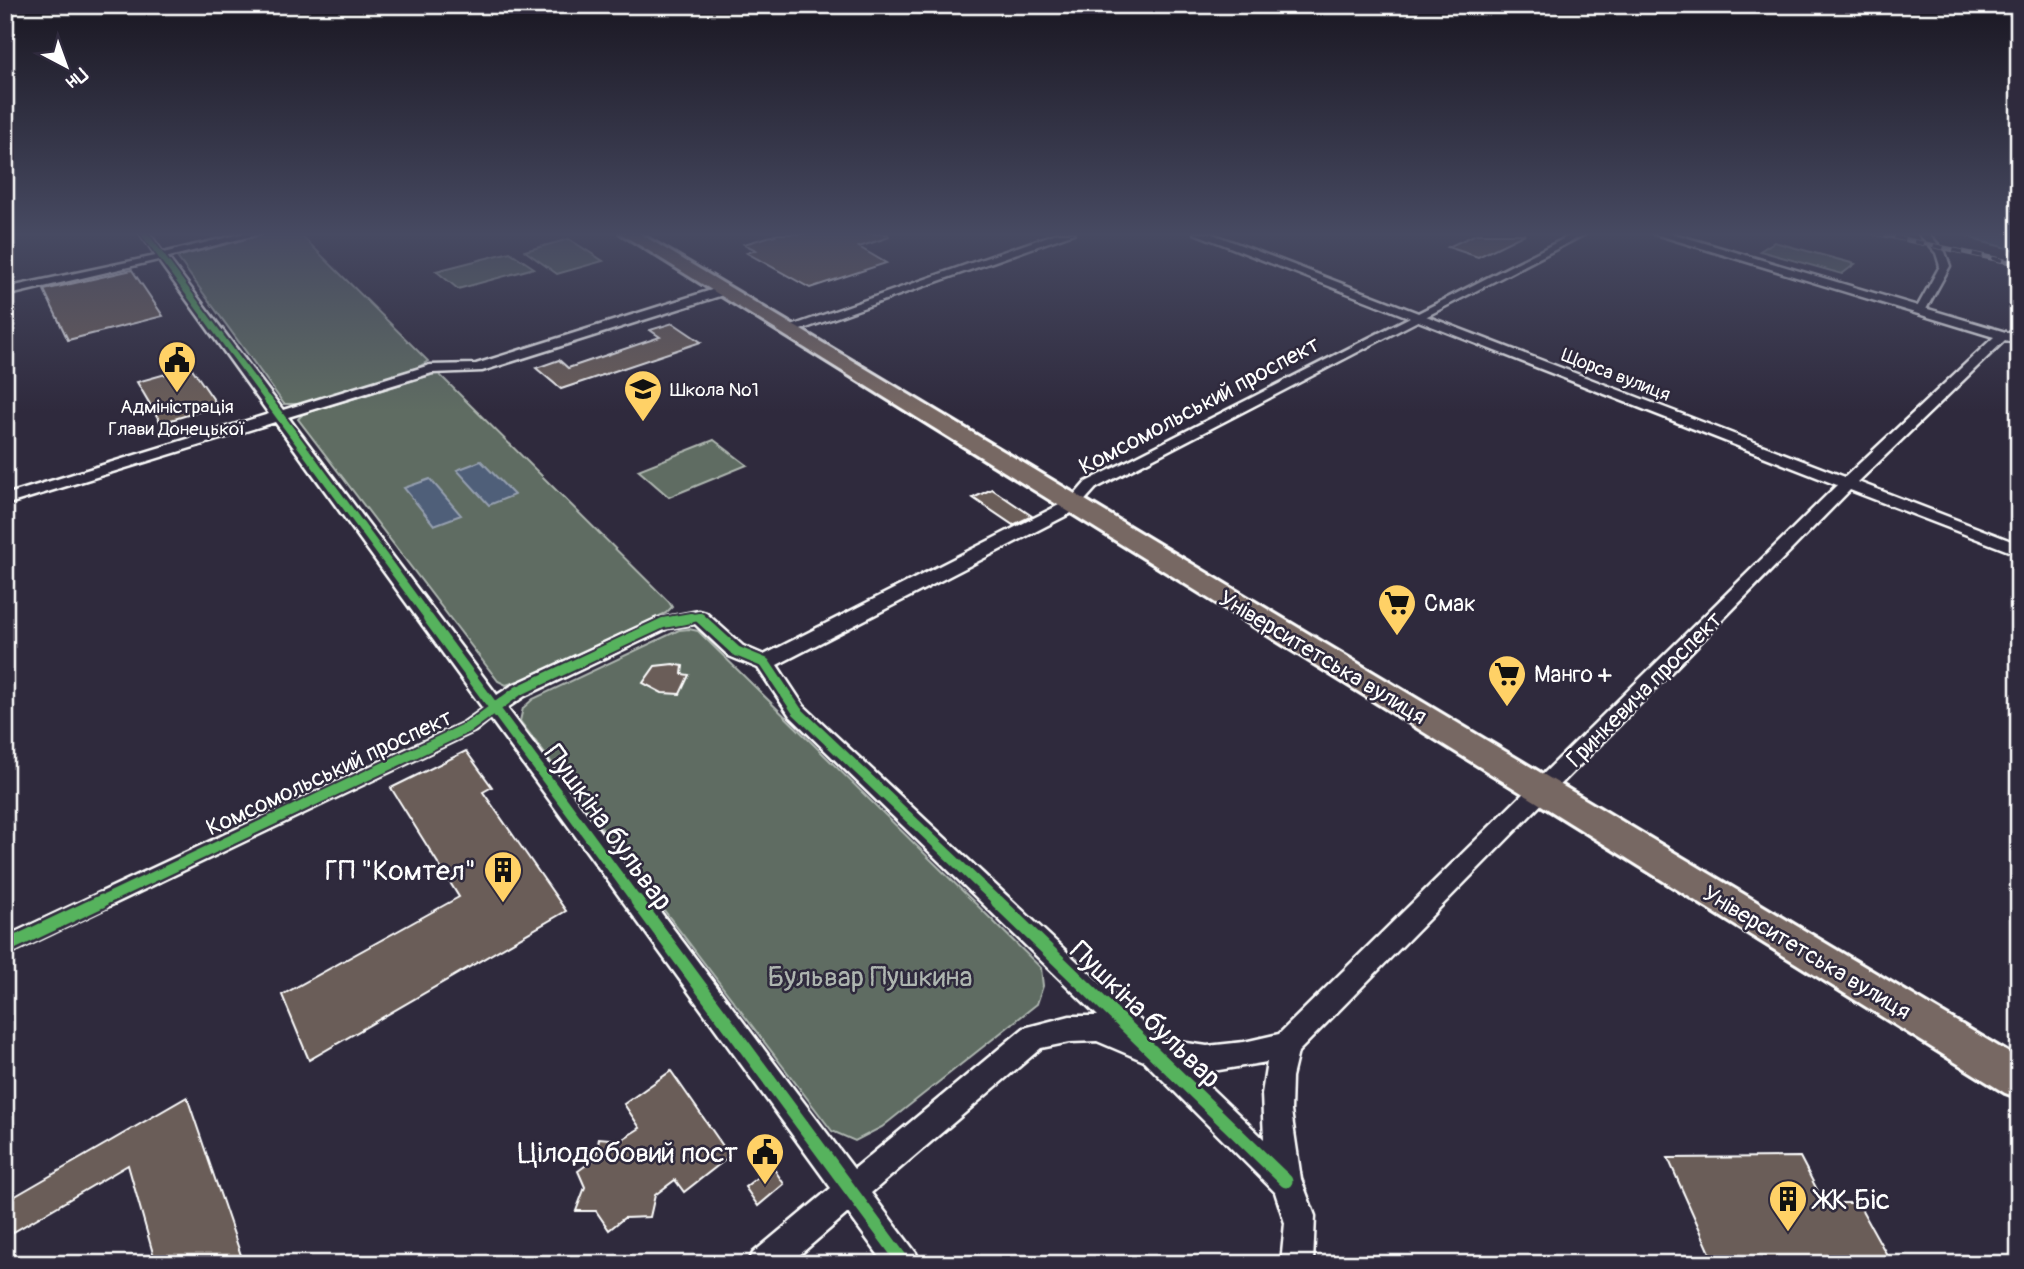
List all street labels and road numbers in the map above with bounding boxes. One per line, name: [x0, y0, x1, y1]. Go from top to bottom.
street label: Комсомольський проспект: [1074, 329, 1325, 481]
street label: Щорса вулиця: [1557, 343, 1674, 407]
street label: Університетська вулиця: [1213, 584, 1432, 731]
street label: Гринкевича проспект: [1560, 605, 1729, 773]
street label: Комсомольський проспект: [201, 702, 457, 842]
street label: Пушкіна бульвар: [536, 738, 680, 918]
street label: Університетська вулиця: [1697, 879, 1916, 1026]
street label: Пушкіна бульвар: [1062, 934, 1228, 1096]

